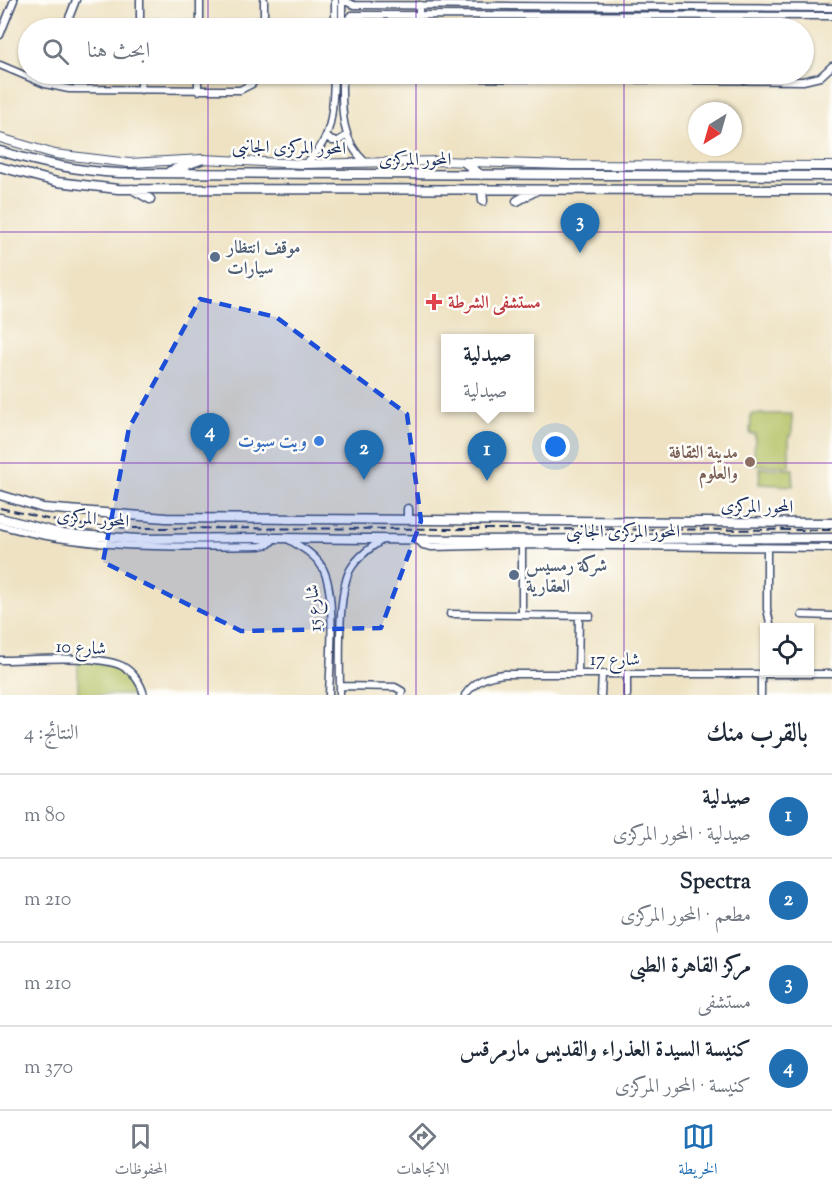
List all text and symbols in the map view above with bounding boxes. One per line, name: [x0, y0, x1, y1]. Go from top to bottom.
search box: [18, 18, 814, 84]
icon: search: [39, 35, 72, 68]
text: ابحث هنا: [87, 36, 150, 68]
north arrow: [688, 102, 742, 156]
street label: المحور المركزى الجانبى: [232, 135, 346, 163]
street label: المحور المركزى: [379, 148, 451, 174]
pin: 3: [560, 204, 600, 253]
place label: موقف انتظار سيارات: [225, 236, 301, 283]
marker: موقف انتظار سيارات: [208, 250, 222, 264]
place label: مستشفى الشرطة: [448, 291, 541, 317]
marker: مستشفى الشرطة: [425, 293, 443, 311]
popup: [441, 334, 534, 412]
text: صيدلية: [463, 340, 512, 372]
text: صيدلية: [463, 378, 507, 407]
pin: 4: [190, 414, 230, 463]
place label: ويت سبوت: [238, 430, 307, 456]
pin: 2: [344, 430, 384, 480]
pin: 1: [468, 432, 506, 481]
your location: [541, 432, 570, 461]
marker: ويت سبوت: [312, 434, 326, 448]
place label: مدينة الثقافة والعلوم: [669, 441, 738, 489]
marker: مدينة الثقافة والعلوم: [743, 455, 757, 469]
street label: المحور المركزى: [720, 494, 794, 522]
street label: المحور المركزى: [56, 504, 130, 536]
street label: المحور المركزى الجانبى: [566, 520, 680, 546]
place label: شركة رمسيس العقارية: [526, 554, 607, 601]
marker: شركة رمسيس العقارية: [507, 568, 521, 582]
street label: شارع 15: [300, 583, 330, 632]
map controls: [760, 623, 814, 677]
button: locate: [760, 623, 814, 677]
street label: شارع 10: [55, 635, 107, 663]
street label: شارع 17: [590, 648, 640, 674]
text: بالقرب منك: [706, 716, 808, 753]
text: النتائج: 4: [24, 720, 79, 749]
text: صيدلية: [702, 783, 751, 815]
text: 80 m: [24, 802, 65, 831]
text: 1: [785, 802, 792, 831]
text: صيدلية · المحور المركزى: [613, 821, 751, 850]
text: Spectra: [680, 867, 751, 899]
text: 210 m: [24, 886, 71, 915]
text: 2: [784, 886, 793, 915]
text: مطعم · المحور المركزى: [620, 902, 751, 931]
text: مركز القاهرة الطبى: [629, 951, 751, 983]
text: 210 m: [24, 970, 71, 999]
text: 3: [784, 970, 793, 999]
text: مستشفى: [698, 989, 751, 1018]
text: كنيسة السيدة العذراء والقديس مارمرقس: [460, 1035, 751, 1067]
text: 370 m: [24, 1054, 73, 1083]
text: 4: [783, 1054, 794, 1083]
text: كنيسة · المحور المركزى: [615, 1073, 751, 1102]
tab: المحفوظات: [115, 1120, 167, 1184]
tab: الاتجاهات: [396, 1120, 450, 1184]
tab: الخريطة: [679, 1120, 718, 1184]

